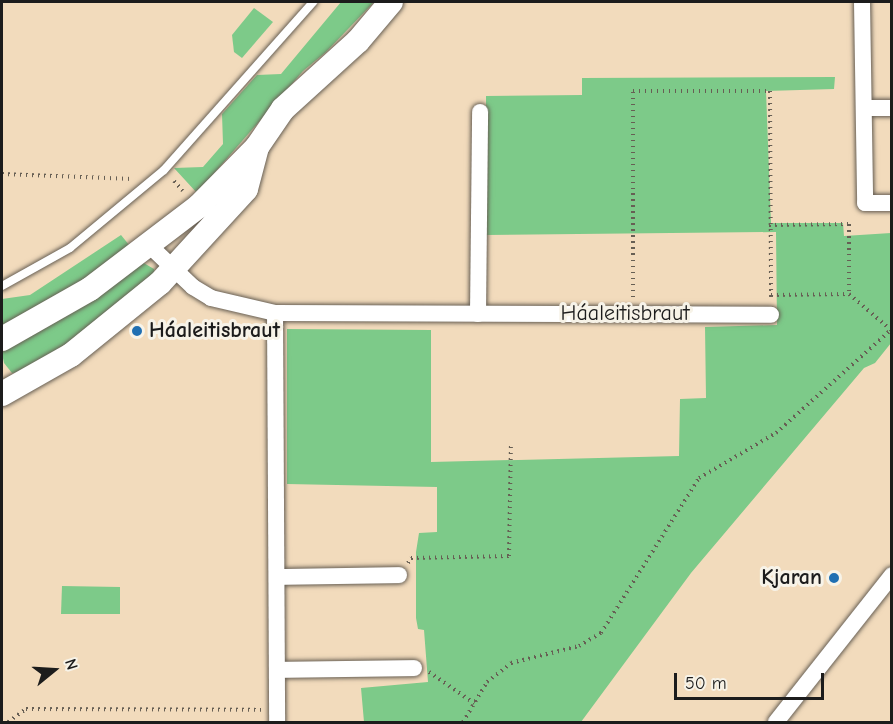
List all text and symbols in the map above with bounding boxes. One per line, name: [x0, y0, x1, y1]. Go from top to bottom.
street label: Háaleitisbraut: [561, 301, 689, 327]
place label: Háaleitisbraut: [149, 318, 280, 344]
marker: Háaleitisbraut: [130, 324, 144, 338]
place label: Kjaran: [761, 565, 822, 591]
marker: Kjaran: [827, 571, 841, 585]
north arrow: [24, 640, 84, 700]
text: N: [61, 657, 81, 672]
scale bar: [677, 661, 827, 699]
text: 50 m: [685, 673, 727, 694]

